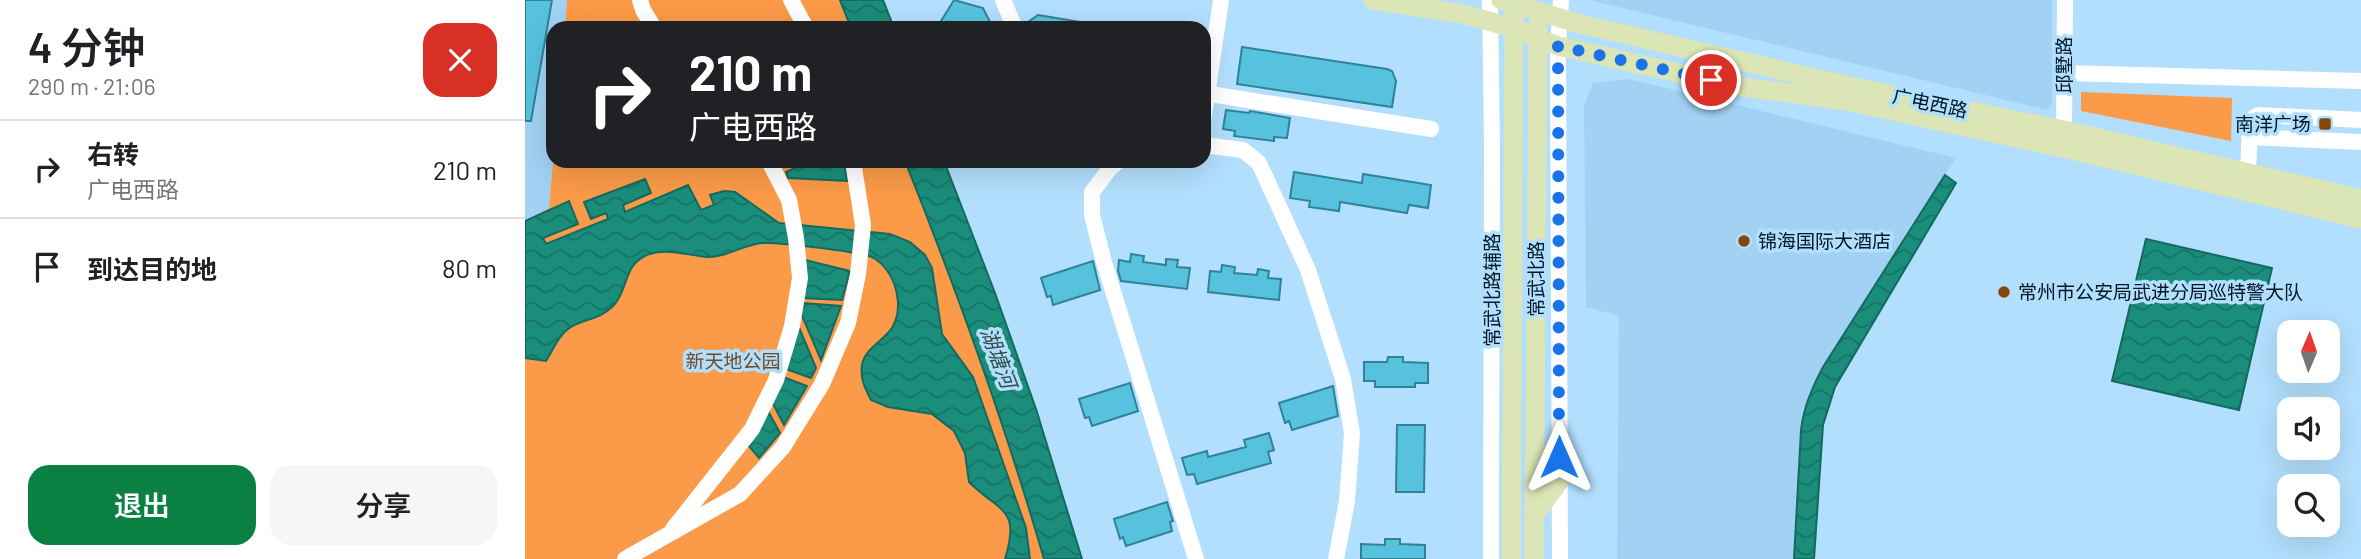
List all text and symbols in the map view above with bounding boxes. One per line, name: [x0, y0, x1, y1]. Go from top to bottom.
text: 4 分钟: [28, 21, 145, 71]
button: close: [423, 23, 497, 97]
street label: 邱墅路: [2052, 36, 2075, 94]
text: 210 m: [689, 42, 812, 101]
icon: right: [574, 49, 665, 140]
pin: [1681, 50, 1741, 110]
icon: arrive: [1692, 61, 1730, 99]
text: 290 m · 21:06: [28, 72, 156, 100]
street label: 广电西路: [1891, 83, 1970, 122]
text: 广电西路: [689, 107, 817, 145]
place label: 南洋广场: [2235, 112, 2311, 135]
marker: 南洋广场: [2317, 116, 2333, 132]
text: 右转: [87, 138, 139, 169]
icon: right: [28, 150, 66, 188]
text: 210 m: [433, 154, 497, 185]
text: 广电西路: [87, 175, 179, 203]
place label: 锦海国际大酒店: [1758, 229, 1891, 252]
street label: 常武北路辅路: [1480, 233, 1503, 347]
marker: 锦海国际大酒店: [1736, 233, 1752, 249]
street label: 常武北路: [1524, 241, 1547, 317]
icon: arrive: [28, 248, 66, 286]
text: 80 m: [442, 252, 497, 283]
text: 到达目的地: [87, 253, 217, 284]
place label: 常州市公安局武进分局巡特警大队: [2018, 280, 2303, 303]
marker: 常州市公安局武进分局巡特警大队: [1996, 284, 2012, 300]
north arrow: [2277, 320, 2340, 383]
map controls: [2277, 320, 2340, 537]
water label: 湖塘河: [976, 324, 1024, 395]
park label: 新天地公园: [685, 349, 781, 372]
button: sound: [2277, 397, 2340, 460]
position arrow: [1522, 420, 1596, 494]
button: 退出: [28, 465, 256, 545]
button: 分享: [270, 465, 497, 545]
button: search: [2277, 474, 2340, 537]

